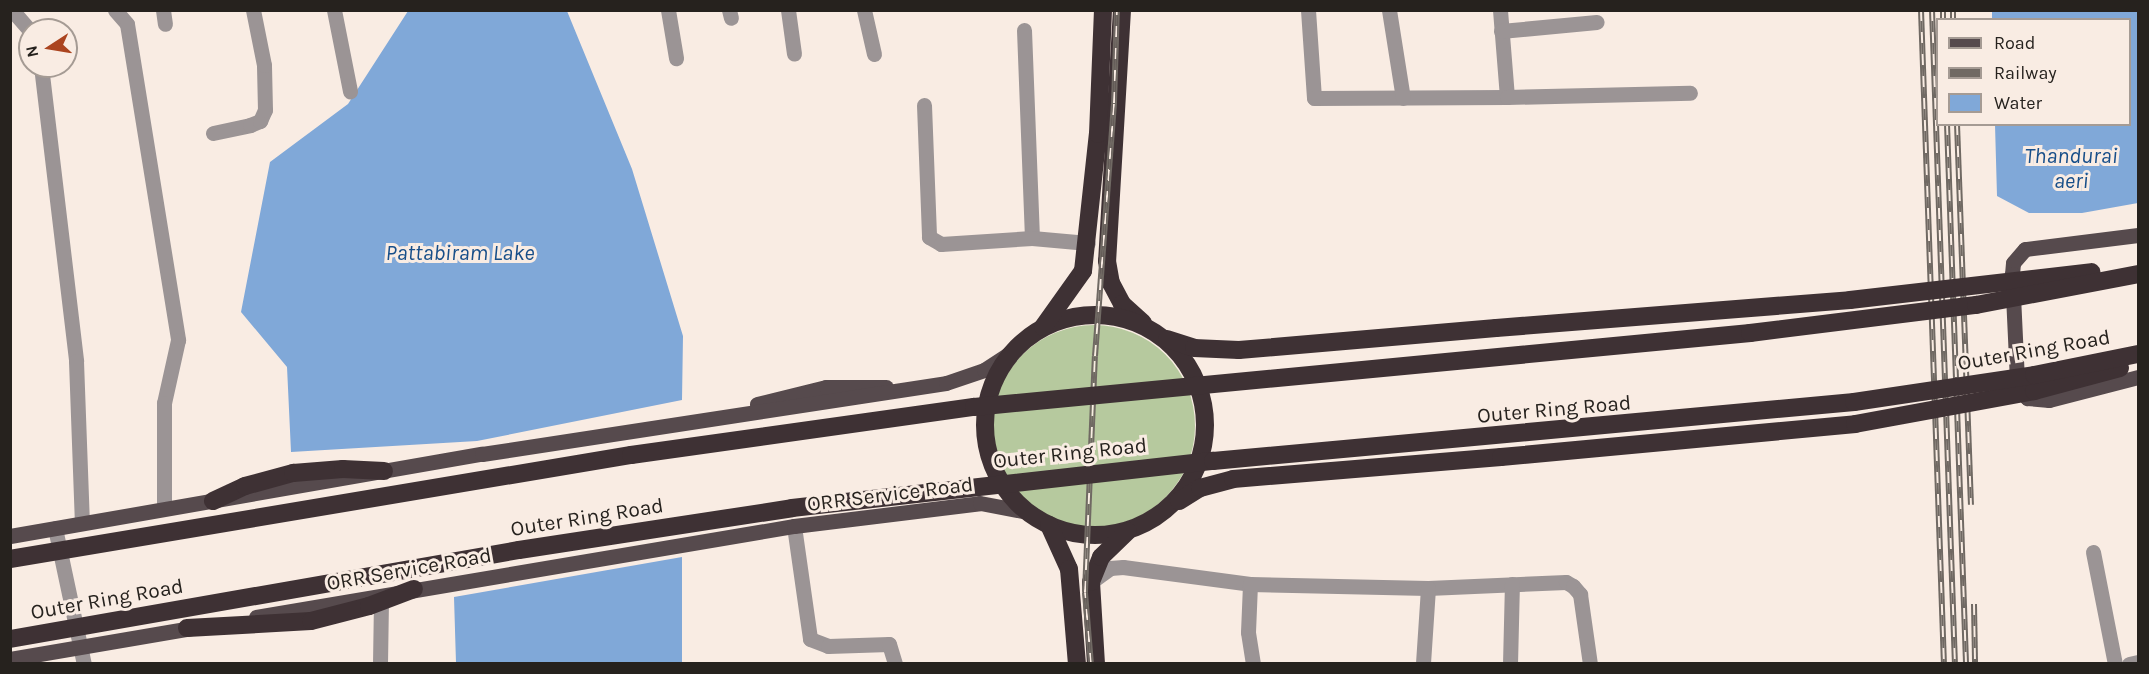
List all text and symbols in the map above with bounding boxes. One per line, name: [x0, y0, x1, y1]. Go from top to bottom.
north arrow: [18, 18, 78, 78]
legend: [1936, 18, 2131, 126]
text: Road: [1994, 32, 2035, 54]
text: N: [21, 44, 42, 59]
text: Railway: [1994, 62, 2057, 84]
text: Water: [1994, 92, 2042, 114]
water label: Thandurai aeri: [2024, 143, 2118, 194]
water label: Pattabiram Lake: [385, 241, 535, 267]
street label: Outer Ring Road: [1956, 324, 2112, 376]
street label: Outer Ring Road: [1476, 390, 1632, 428]
street label: Outer Ring Road: [992, 432, 1148, 474]
street label: ORR Service Road: [806, 471, 974, 517]
street label: Outer Ring Road: [509, 492, 665, 542]
street label: ORR Service Road: [325, 542, 493, 596]
street label: Outer Ring Road: [29, 573, 185, 625]

